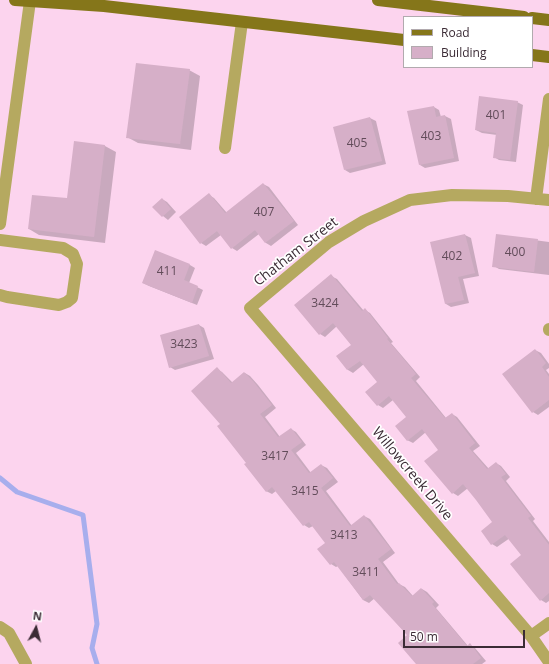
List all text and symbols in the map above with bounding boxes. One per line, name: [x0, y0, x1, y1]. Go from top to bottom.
legend: [403, 16, 533, 68]
text: Road: [441, 24, 470, 41]
text: Building: [441, 44, 486, 61]
house number: 401: [486, 109, 506, 123]
house number: 403: [421, 130, 441, 144]
house number: 405: [347, 137, 367, 151]
house number: 407: [254, 206, 274, 220]
street label: Chatham Street: [251, 214, 341, 290]
house number: 400: [505, 246, 525, 260]
house number: 402: [442, 250, 462, 264]
house number: 411: [157, 265, 177, 279]
house number: 3424: [311, 297, 339, 311]
house number: 3423: [170, 338, 198, 352]
street label: Willowcreek Drive: [368, 424, 456, 524]
house number: 3417: [261, 450, 289, 464]
house number: 3415: [291, 485, 319, 499]
house number: 3413: [330, 529, 358, 543]
house number: 3411: [352, 566, 380, 580]
north arrow: [16, 608, 56, 648]
text: N: [32, 608, 43, 624]
scale bar: [405, 622, 527, 648]
text: 50 m: [410, 628, 438, 645]

